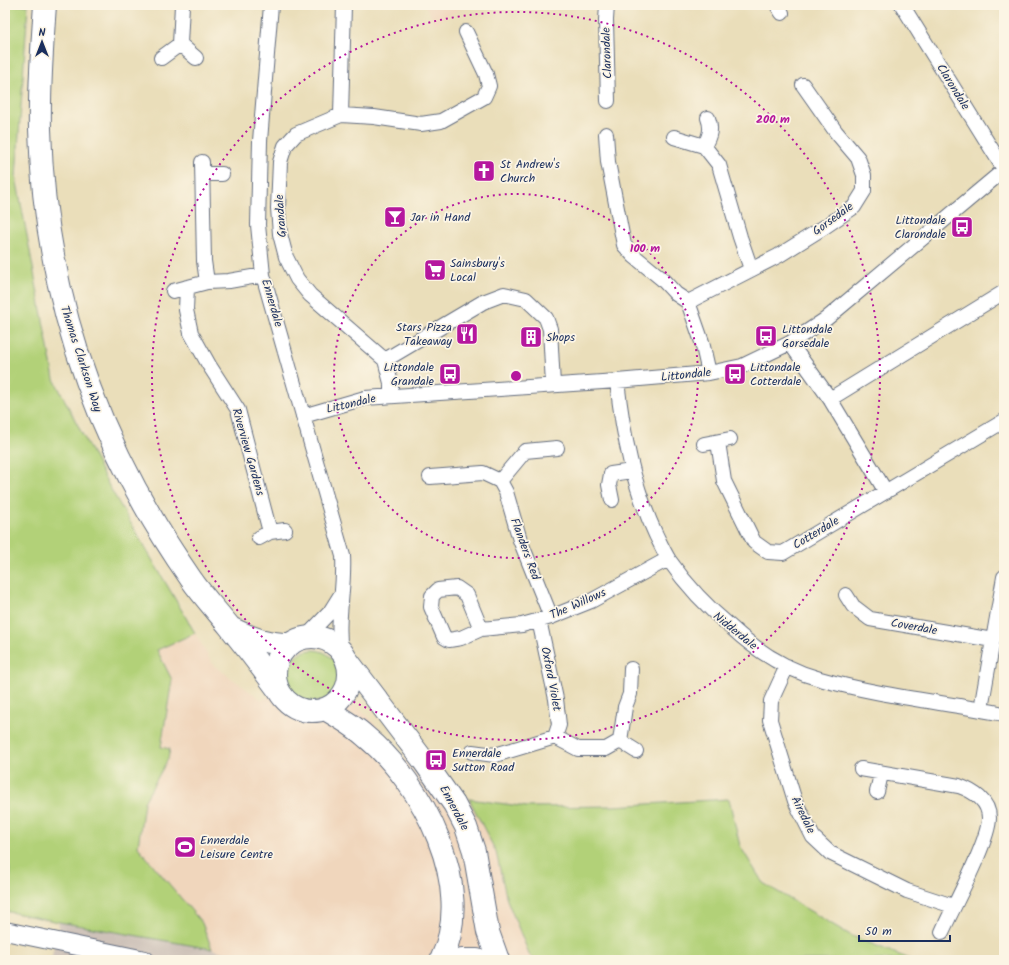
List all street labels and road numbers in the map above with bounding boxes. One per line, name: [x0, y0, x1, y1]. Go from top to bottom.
street label: Clarondale: [597, 26, 617, 79]
street label: Clarondale: [931, 60, 975, 114]
street label: Grandale: [270, 193, 292, 238]
street label: Gorsedale: [808, 197, 858, 241]
street label: Ennerdale: [256, 277, 288, 330]
street label: Thomas Clarkson Way: [55, 303, 107, 415]
street label: Littondale: [660, 363, 713, 387]
street label: Littondale: [324, 389, 378, 419]
street label: Riverview Gardens: [226, 406, 270, 498]
street label: Cotterdale: [789, 511, 843, 554]
street label: Flanders Red: [505, 515, 545, 584]
street label: The Willows: [547, 583, 609, 625]
street label: Nidderdale: [709, 607, 762, 655]
street label: Coverdale: [889, 614, 939, 641]
street label: Oxford Violet: [535, 645, 567, 713]
street label: Ennerdale: [434, 782, 474, 835]
street label: Airedale: [786, 793, 820, 837]

